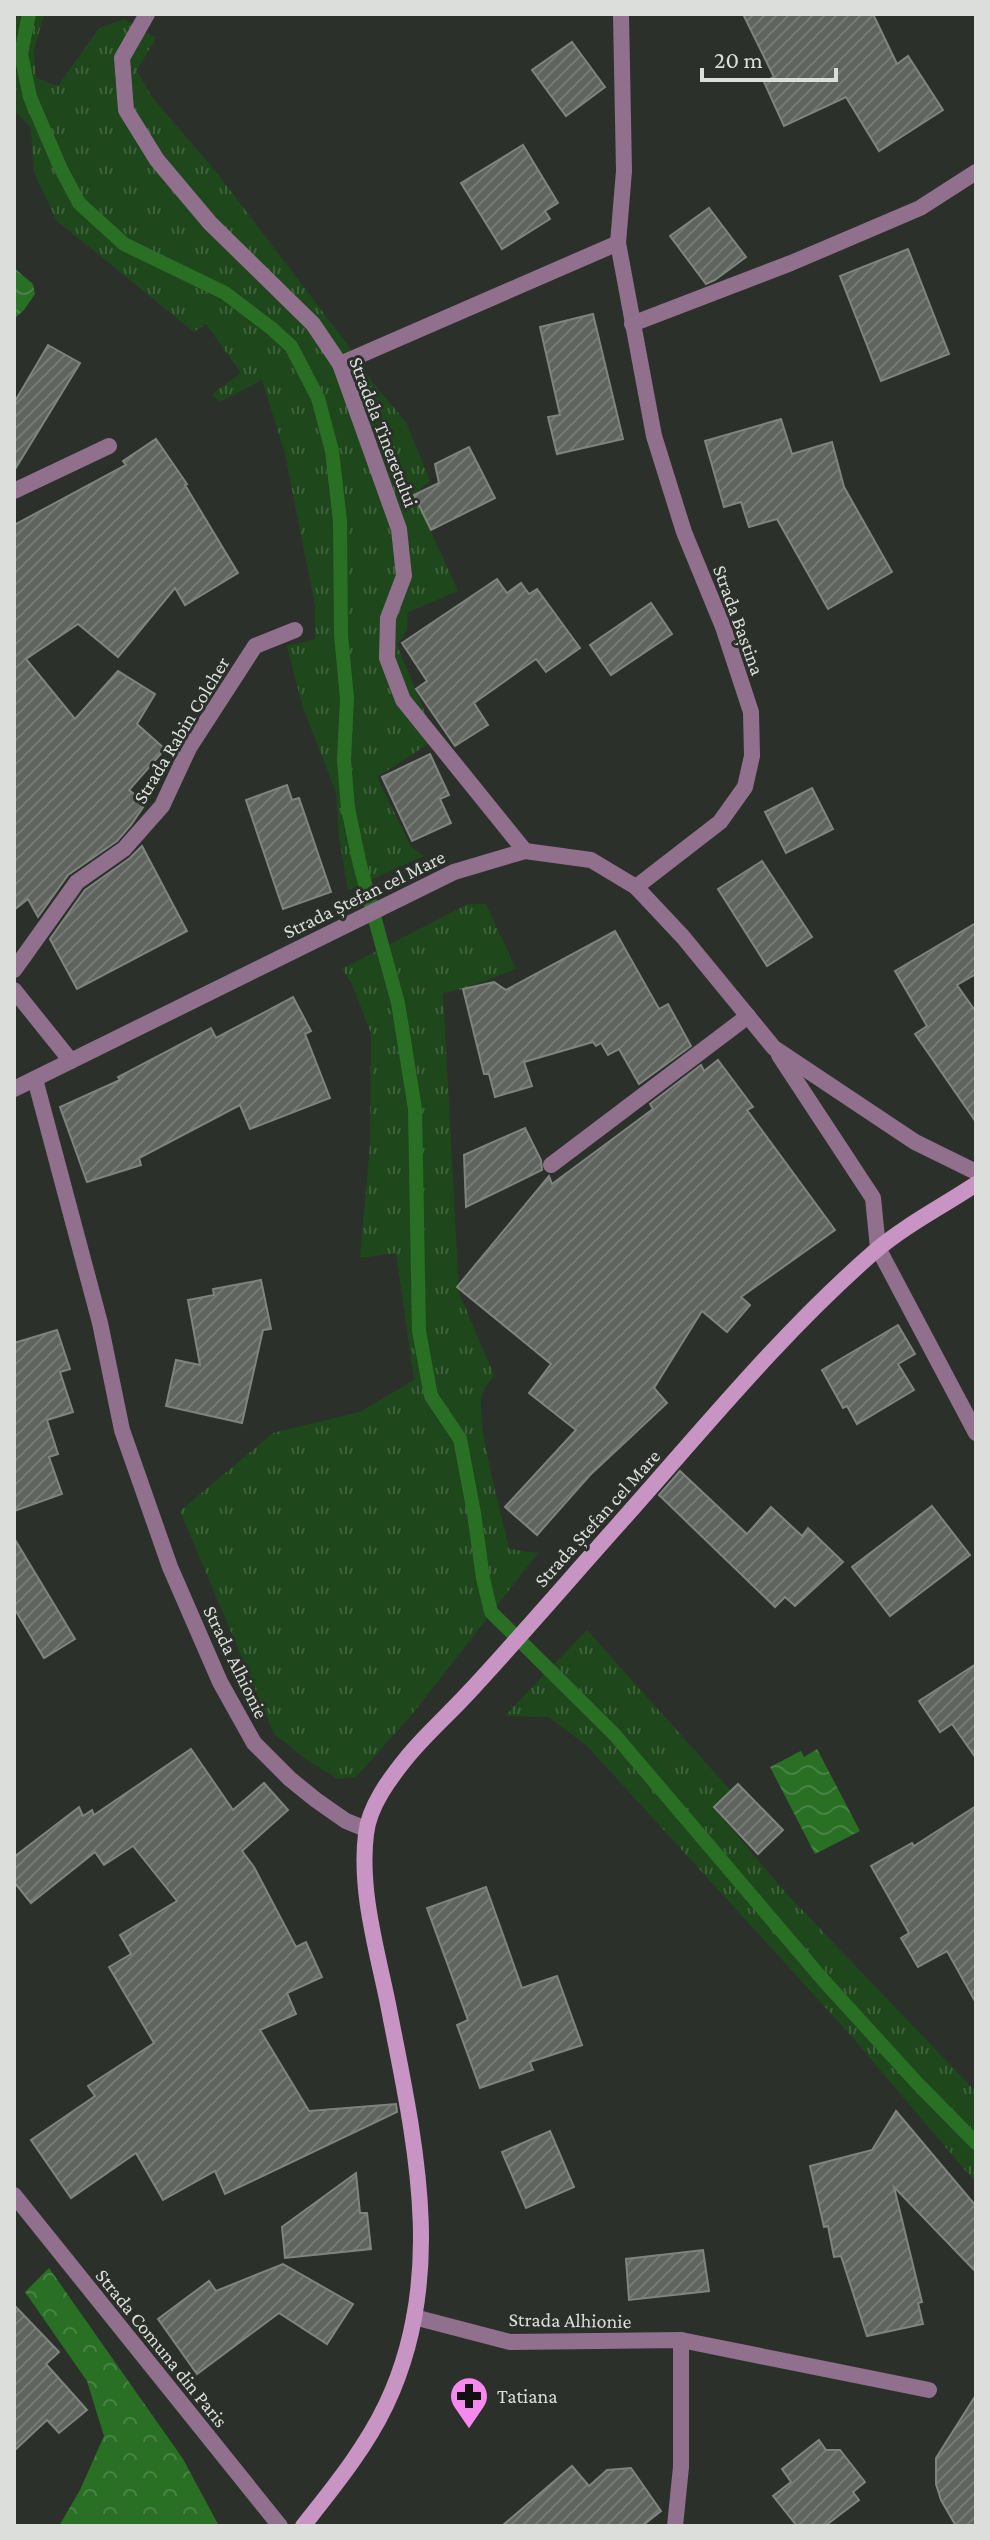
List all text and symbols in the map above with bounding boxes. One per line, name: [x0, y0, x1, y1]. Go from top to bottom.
scale bar: [702, 32, 836, 82]
text: 20 m: [714, 46, 763, 73]
street label: Stradela Tineretului: [345, 354, 423, 510]
street label: Strada Baștina: [707, 562, 769, 679]
street label: Strada Rabin Colcher: [128, 653, 234, 807]
street label: Strada Ștefan cel Mare: [280, 845, 449, 945]
street label: Strada Ștefan cel Mare: [530, 1445, 666, 1593]
street label: Strada Alhionie: [199, 1602, 273, 1722]
street label: Strada Comuna din Paris: [91, 2265, 233, 2432]
street label: Strada Alhionie: [508, 2308, 632, 2332]
pharmacy icon: Tatiana: [448, 2375, 490, 2430]
place label: Tatiana: [497, 2385, 558, 2407]

